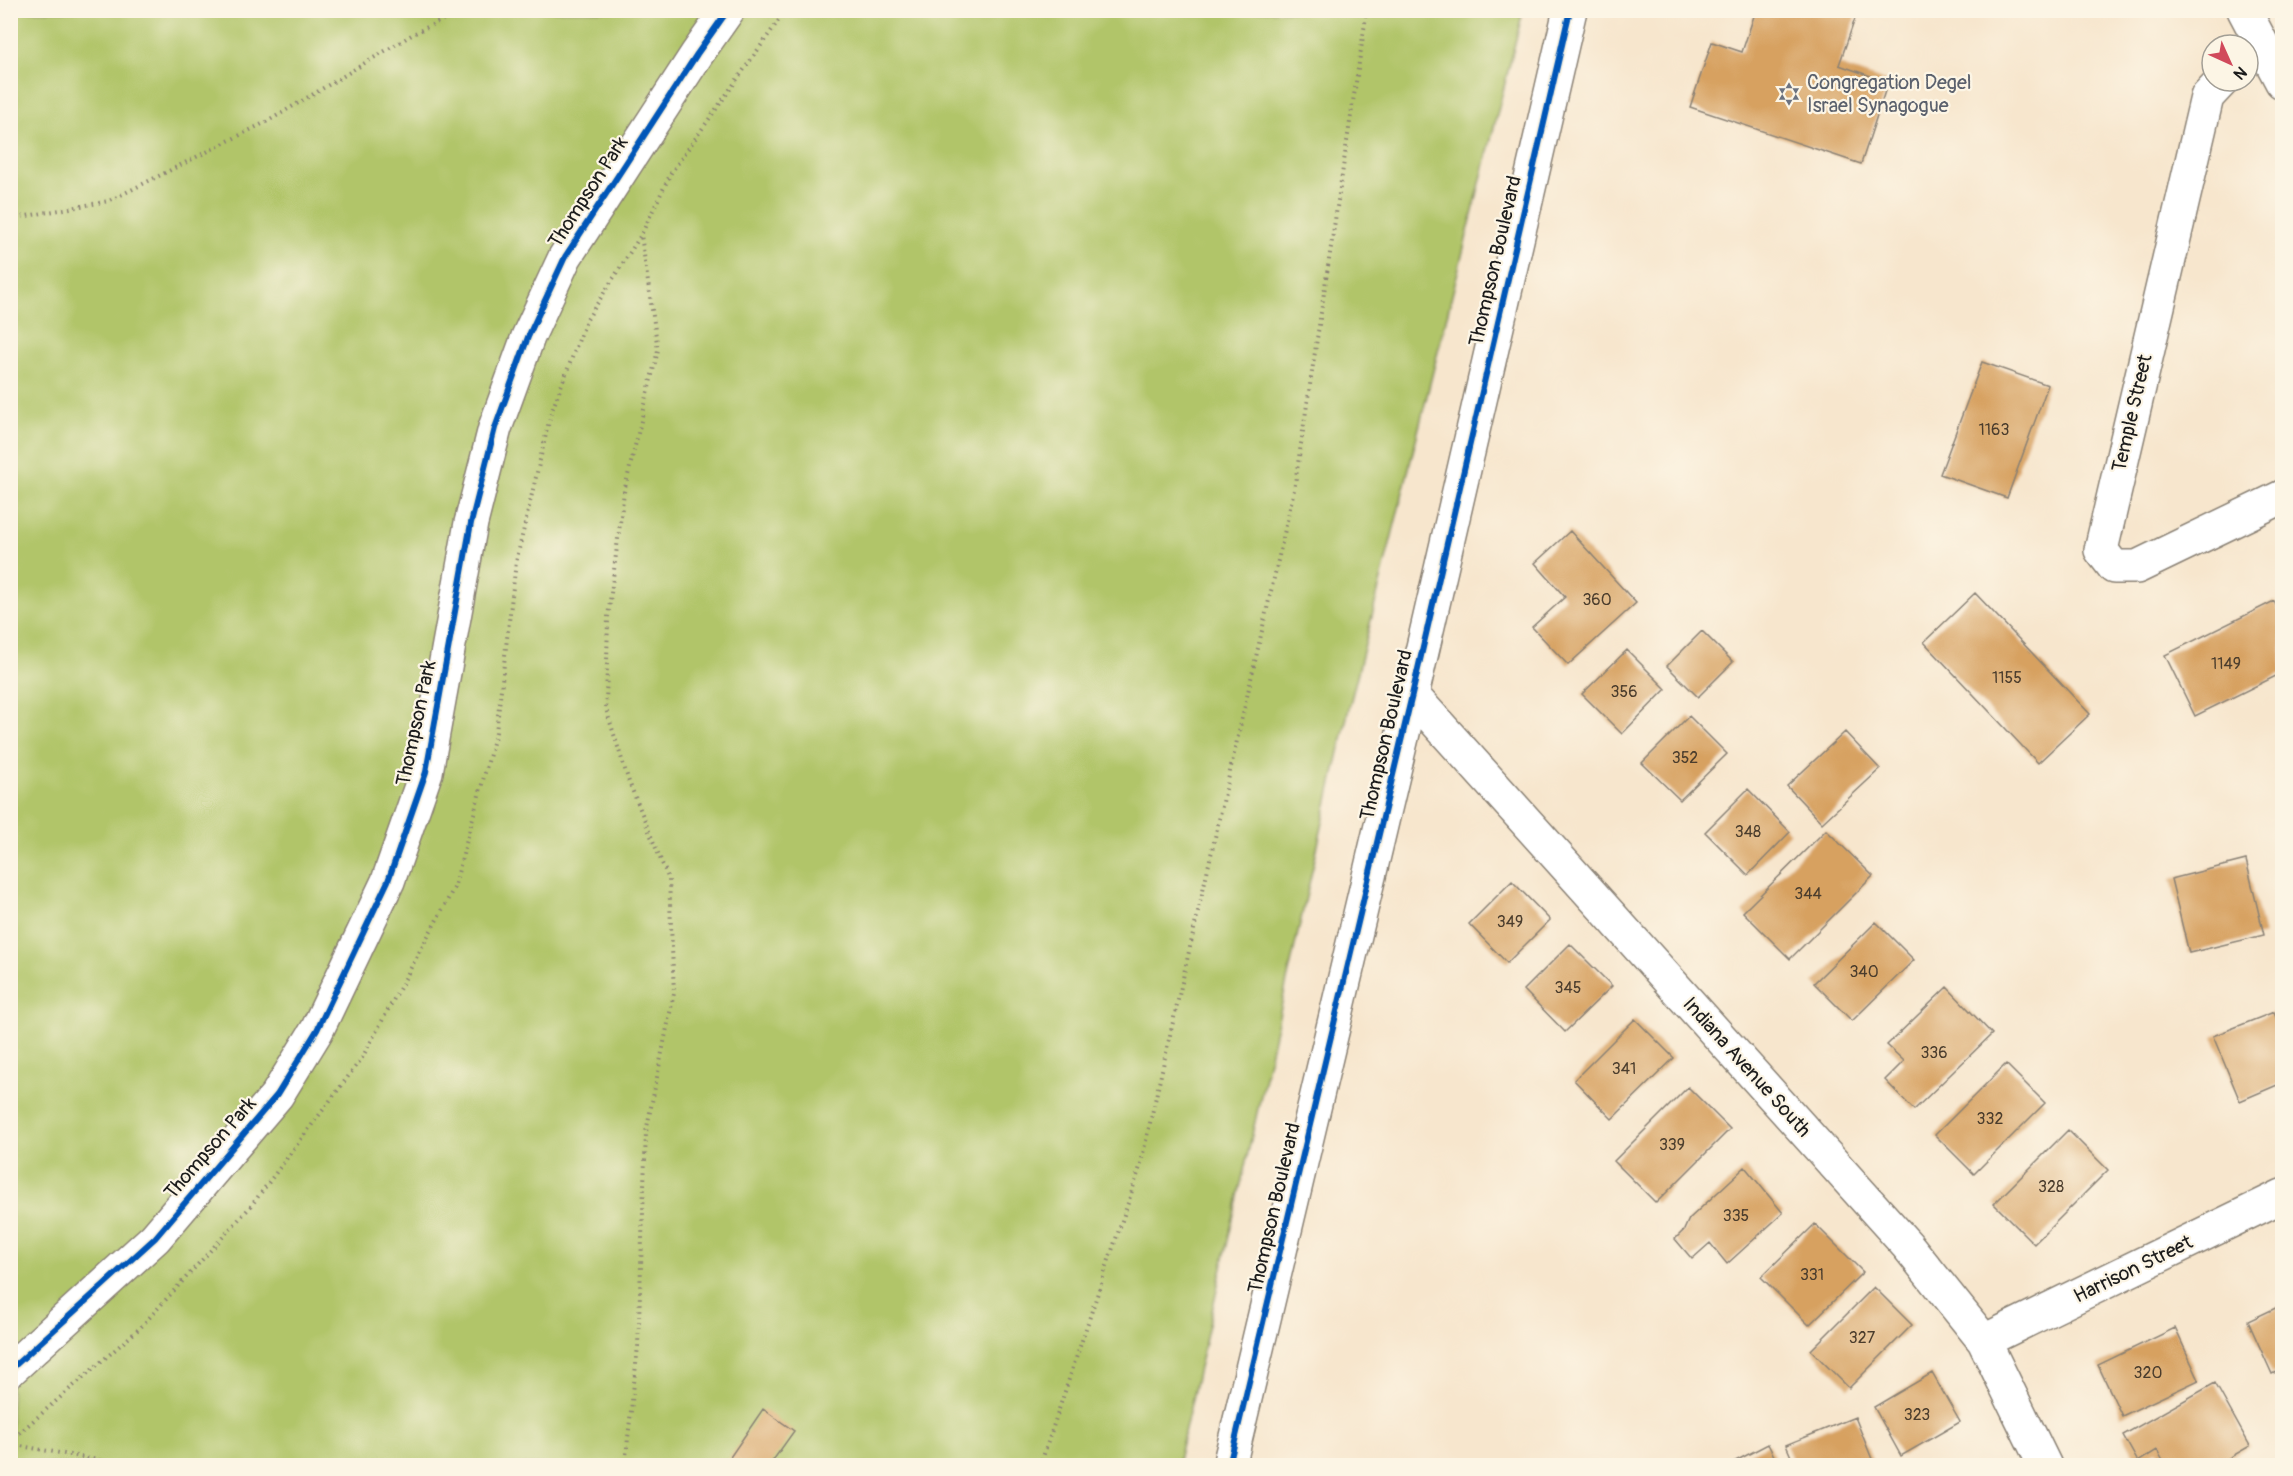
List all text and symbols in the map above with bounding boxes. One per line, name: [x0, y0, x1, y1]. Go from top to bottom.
north arrow: [2200, 33, 2260, 93]
text: N: [2229, 62, 2251, 84]
place label: Congregation Degel Israel Synagogue: [1807, 70, 1972, 118]
synagogue icon: Congregation Degel Israel Synagogue: [1776, 81, 1802, 107]
street label: Thompson Park: [543, 131, 634, 252]
street label: Thompson Boulevard: [1463, 173, 1527, 349]
street label: Temple Street: [2106, 351, 2158, 474]
house number: 1163: [1979, 420, 2009, 440]
house number: 360: [1582, 590, 1612, 610]
street label: Thompson Boulevard: [1354, 647, 1418, 823]
house number: 1149: [2211, 654, 2241, 674]
street label: Thompson Park: [390, 657, 442, 788]
house number: 1155: [1992, 668, 2022, 688]
house number: 356: [1611, 682, 1637, 702]
house number: 352: [1672, 748, 1698, 768]
house number: 348: [1735, 822, 1761, 842]
house number: 344: [1794, 884, 1822, 904]
house number: 349: [1497, 912, 1523, 932]
house number: 340: [1849, 962, 1879, 982]
house number: 345: [1555, 978, 1581, 998]
street label: Indiana Avenue South: [1678, 992, 1816, 1142]
house number: 336: [1920, 1043, 1948, 1063]
house number: 341: [1612, 1059, 1636, 1079]
street label: Thompson Park: [159, 1091, 262, 1204]
house number: 332: [1977, 1109, 2003, 1129]
street label: Thompson Boulevard: [1242, 1120, 1306, 1296]
house number: 339: [1659, 1135, 1685, 1155]
house number: 328: [2038, 1177, 2064, 1197]
house number: 335: [1723, 1206, 1749, 1226]
street label: Harrison Street: [2069, 1229, 2197, 1309]
house number: 331: [1800, 1265, 1824, 1285]
house number: 327: [1849, 1328, 1876, 1348]
house number: 320: [2134, 1363, 2162, 1383]
house number: 323: [1904, 1405, 1930, 1425]

